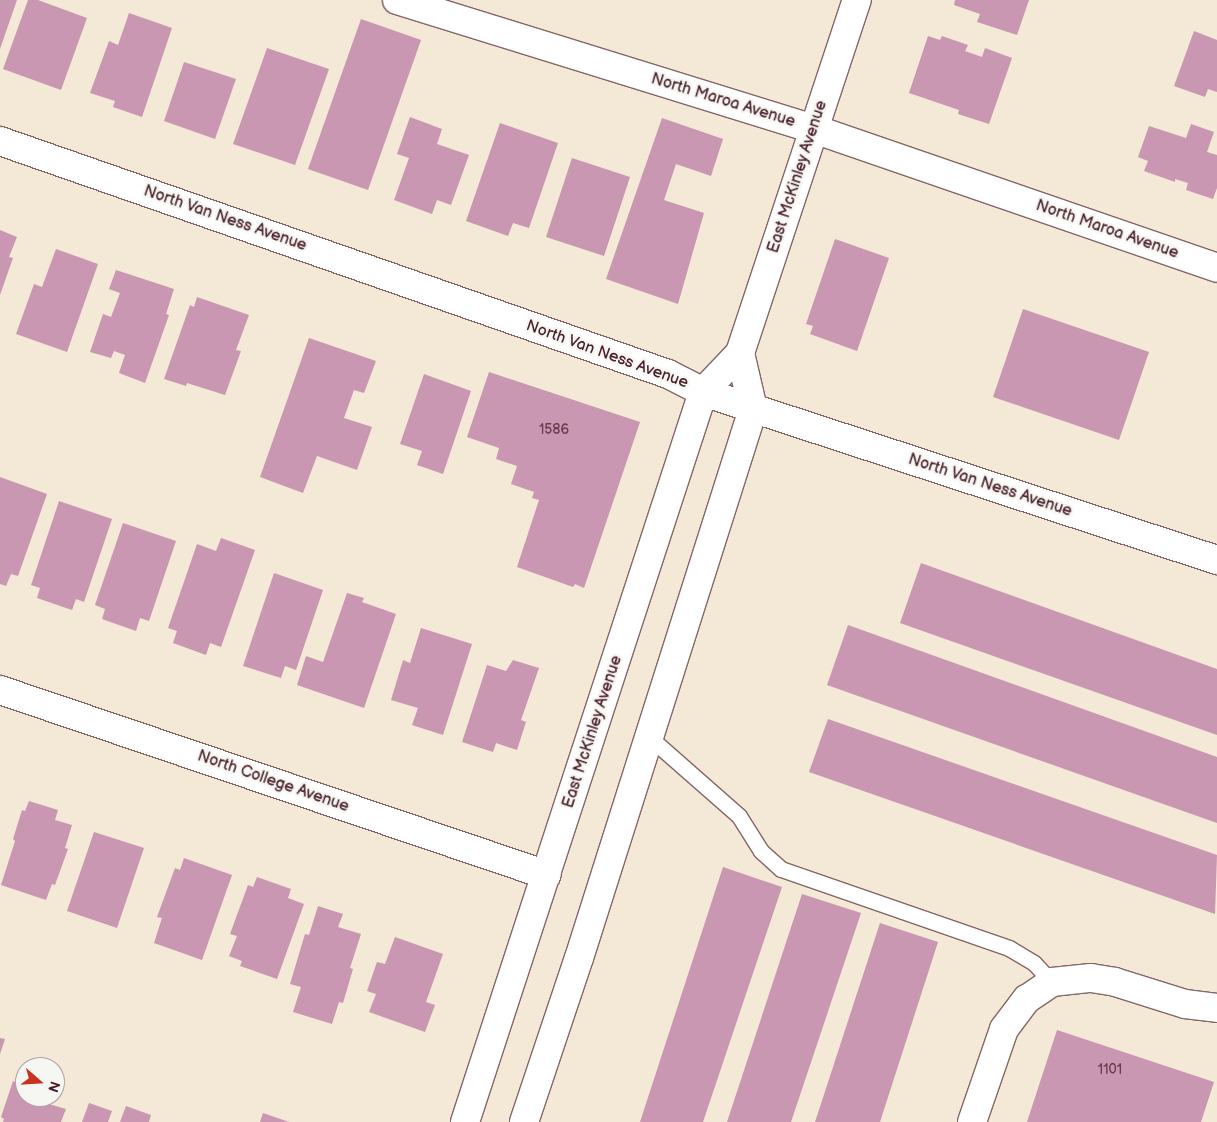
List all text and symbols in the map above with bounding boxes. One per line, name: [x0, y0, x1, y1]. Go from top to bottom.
street label: North Maroa Avenue: [649, 70, 797, 132]
street label: East McKinley Avenue: [764, 98, 832, 256]
street label: North Van Ness Avenue: [141, 182, 309, 256]
street label: North Maroa Avenue: [1033, 197, 1181, 263]
street label: North Van Ness Avenue: [523, 317, 691, 393]
house number: 1586: [539, 422, 569, 438]
street label: North Van Ness Avenue: [905, 450, 1075, 522]
street label: East McKinley Avenue: [559, 653, 627, 811]
street label: North College Avenue: [195, 747, 351, 817]
north arrow: [15, 1057, 65, 1107]
house number: 1101: [1098, 1062, 1122, 1078]
text: N: [44, 1079, 63, 1094]

